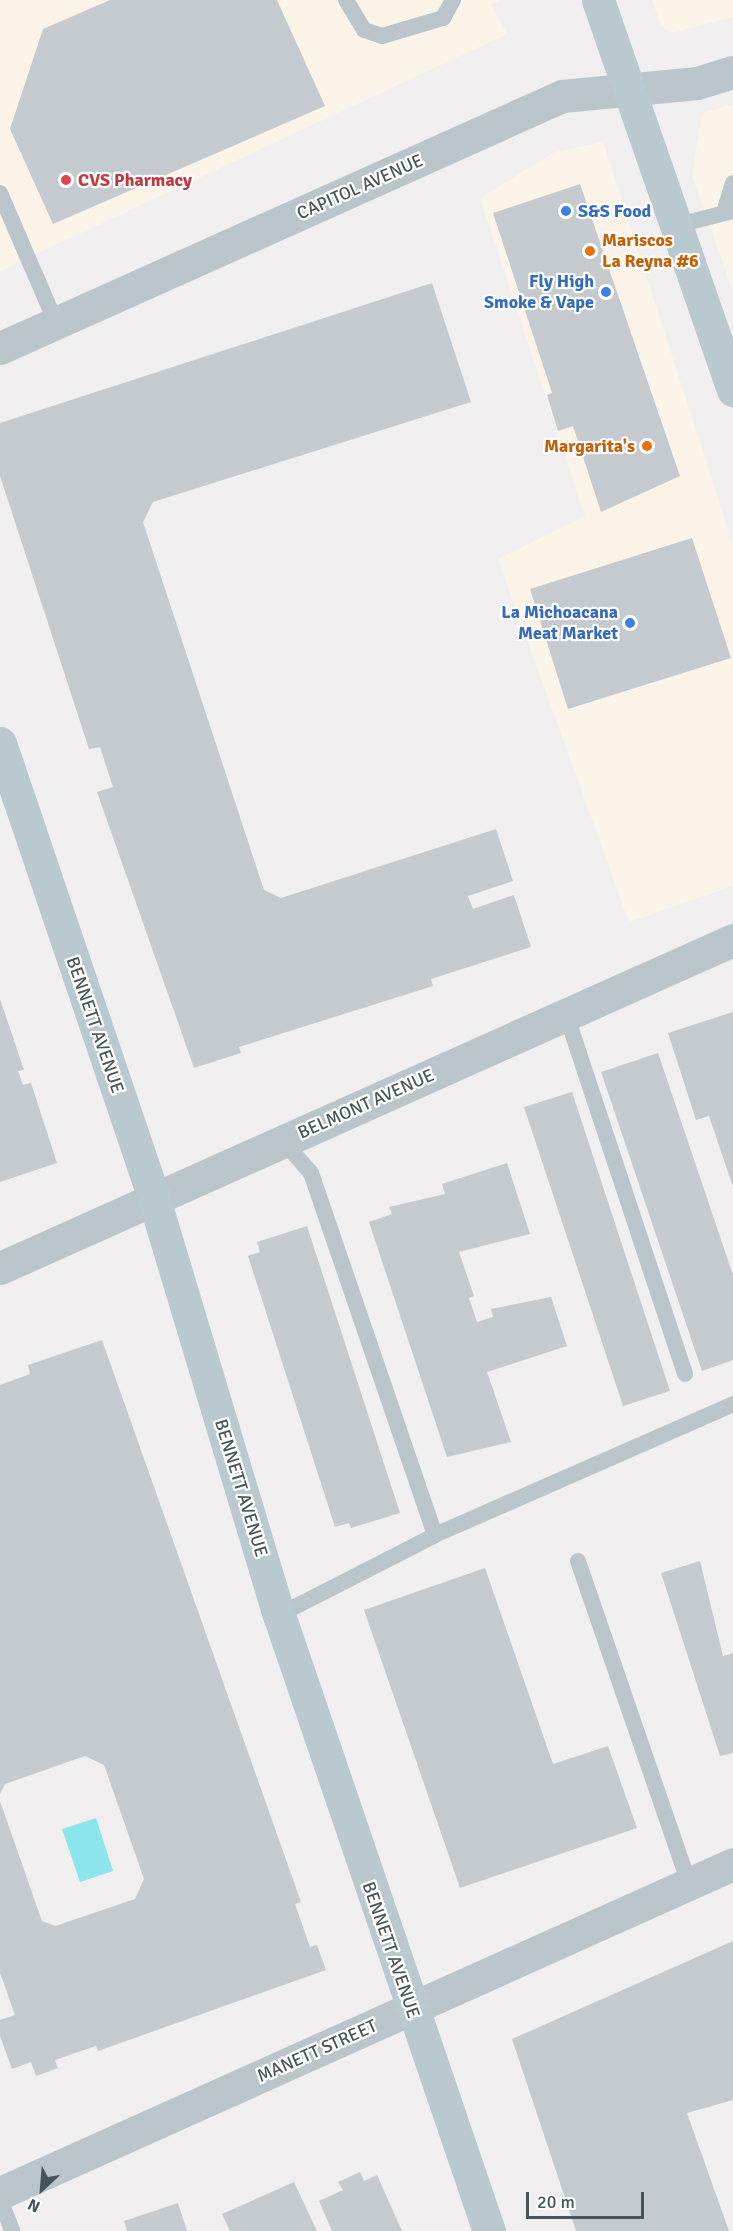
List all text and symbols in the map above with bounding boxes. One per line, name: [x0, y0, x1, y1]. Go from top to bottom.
street label: CAPITOL AVENUE: [294, 150, 426, 224]
place label: CVS Pharmacy: [78, 169, 192, 191]
marker: CVS Pharmacy: [59, 173, 73, 187]
place label: S&S Food: [578, 200, 651, 222]
marker: S&S Food: [559, 204, 573, 218]
place label: Mariscos La Reyna #6: [602, 230, 699, 272]
marker: Mariscos La Reyna #6: [583, 244, 597, 258]
place label: Fly High Smoke & Vape: [484, 271, 594, 314]
marker: Fly High Smoke & Vape: [599, 285, 613, 299]
place label: Margarita's: [544, 435, 635, 457]
marker: Margarita's: [640, 439, 654, 453]
place label: La Michoacana Meat Market: [501, 602, 618, 644]
marker: La Michoacana Meat Market: [623, 616, 637, 630]
street label: BENNETT AVENUE: [62, 954, 128, 1096]
street label: BELMONT AVENUE: [295, 1064, 437, 1144]
street label: BENNETT AVENUE: [210, 1416, 272, 1560]
street label: BENNETT AVENUE: [358, 1879, 424, 2021]
street label: MANETT STREET: [254, 2015, 380, 2087]
north arrow: [12, 2159, 72, 2219]
scale bar: [529, 2180, 648, 2218]
text: 20 m: [537, 2191, 575, 2213]
text: N: [25, 2194, 44, 2217]

